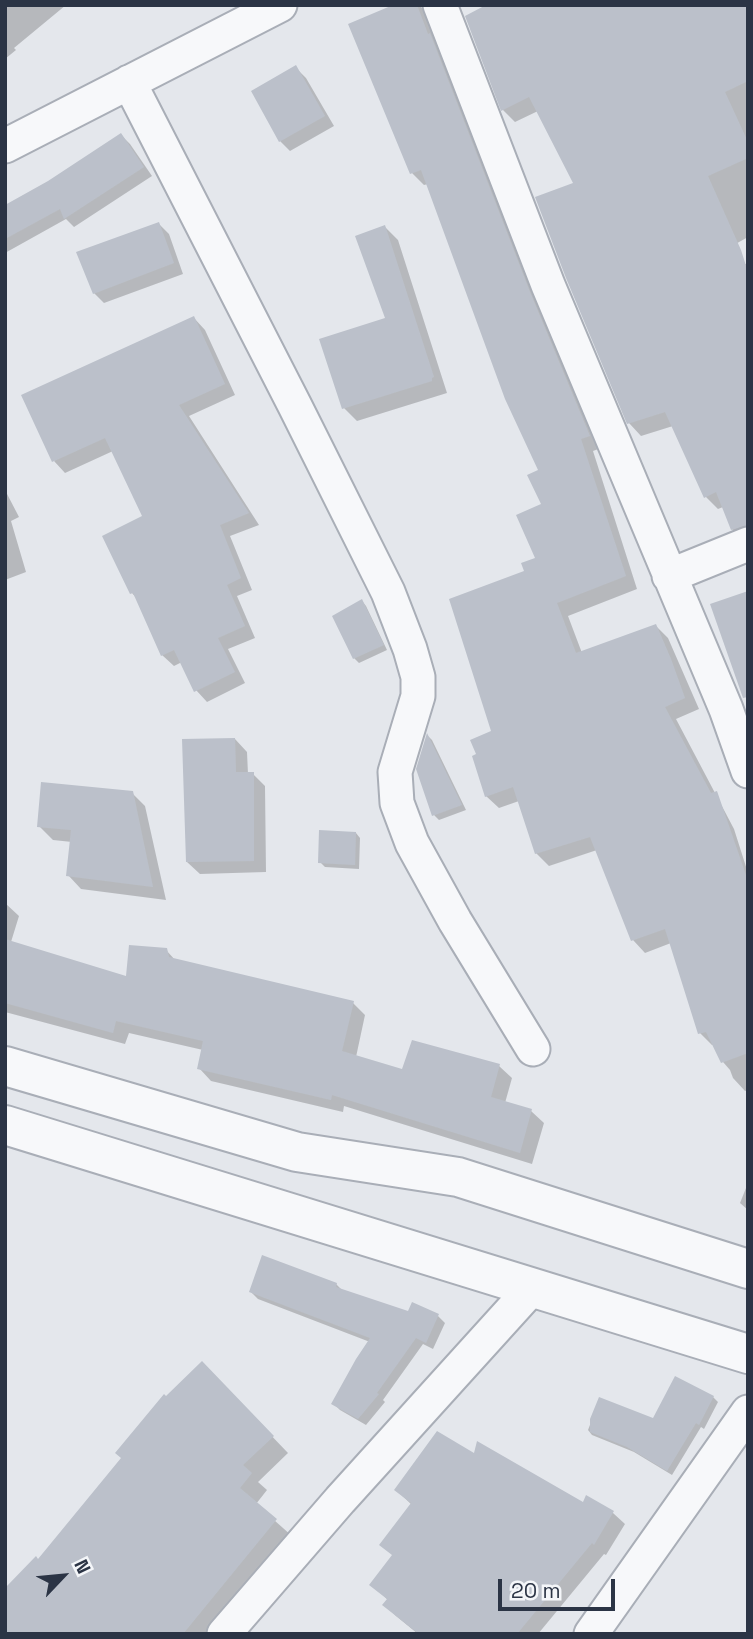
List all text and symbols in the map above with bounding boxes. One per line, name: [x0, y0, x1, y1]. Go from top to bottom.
north arrow: [28, 1541, 98, 1611]
text: N: [68, 1555, 96, 1578]
scale bar: [501, 1566, 618, 1610]
text: 20 m: [511, 1577, 561, 1604]

